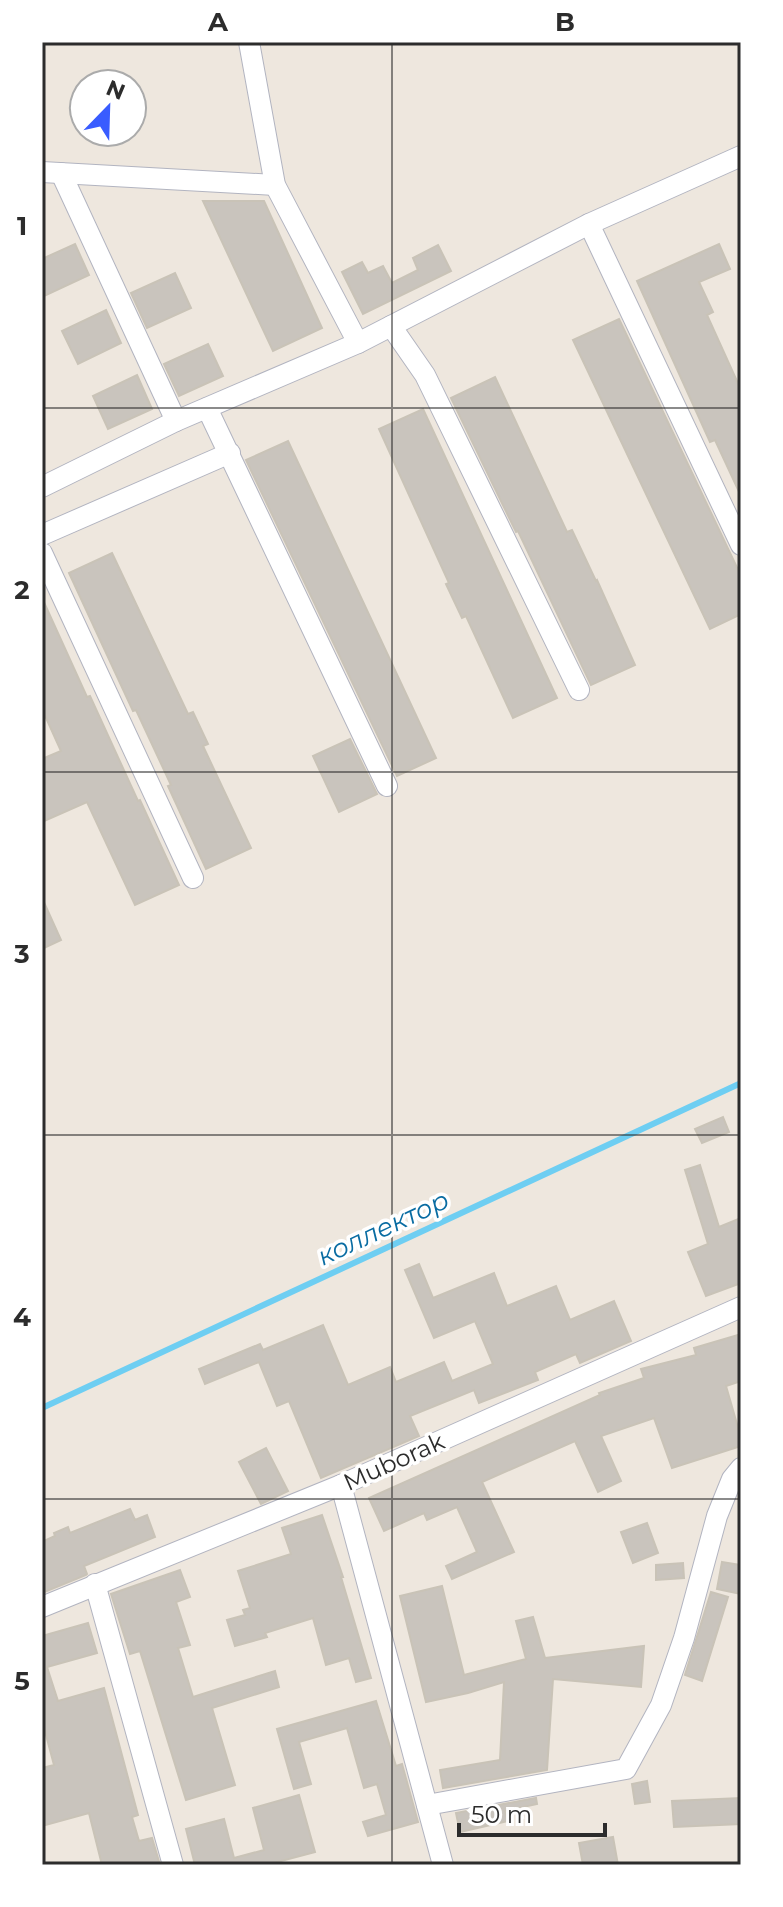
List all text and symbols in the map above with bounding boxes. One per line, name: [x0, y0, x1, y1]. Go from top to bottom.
text: A: [207, 6, 229, 38]
text: B: [555, 6, 575, 38]
north arrow: [68, 68, 148, 148]
text: N: [102, 74, 129, 106]
text: 1: [17, 210, 27, 242]
text: 2: [14, 574, 30, 606]
text: 3: [13, 938, 30, 970]
water label: коллектор: [312, 1184, 454, 1272]
text: 4: [13, 1301, 31, 1333]
street label: Muborak: [339, 1426, 449, 1497]
text: 5: [14, 1665, 30, 1697]
scale bar: [459, 1787, 605, 1837]
text: 50 m: [471, 1800, 532, 1829]

